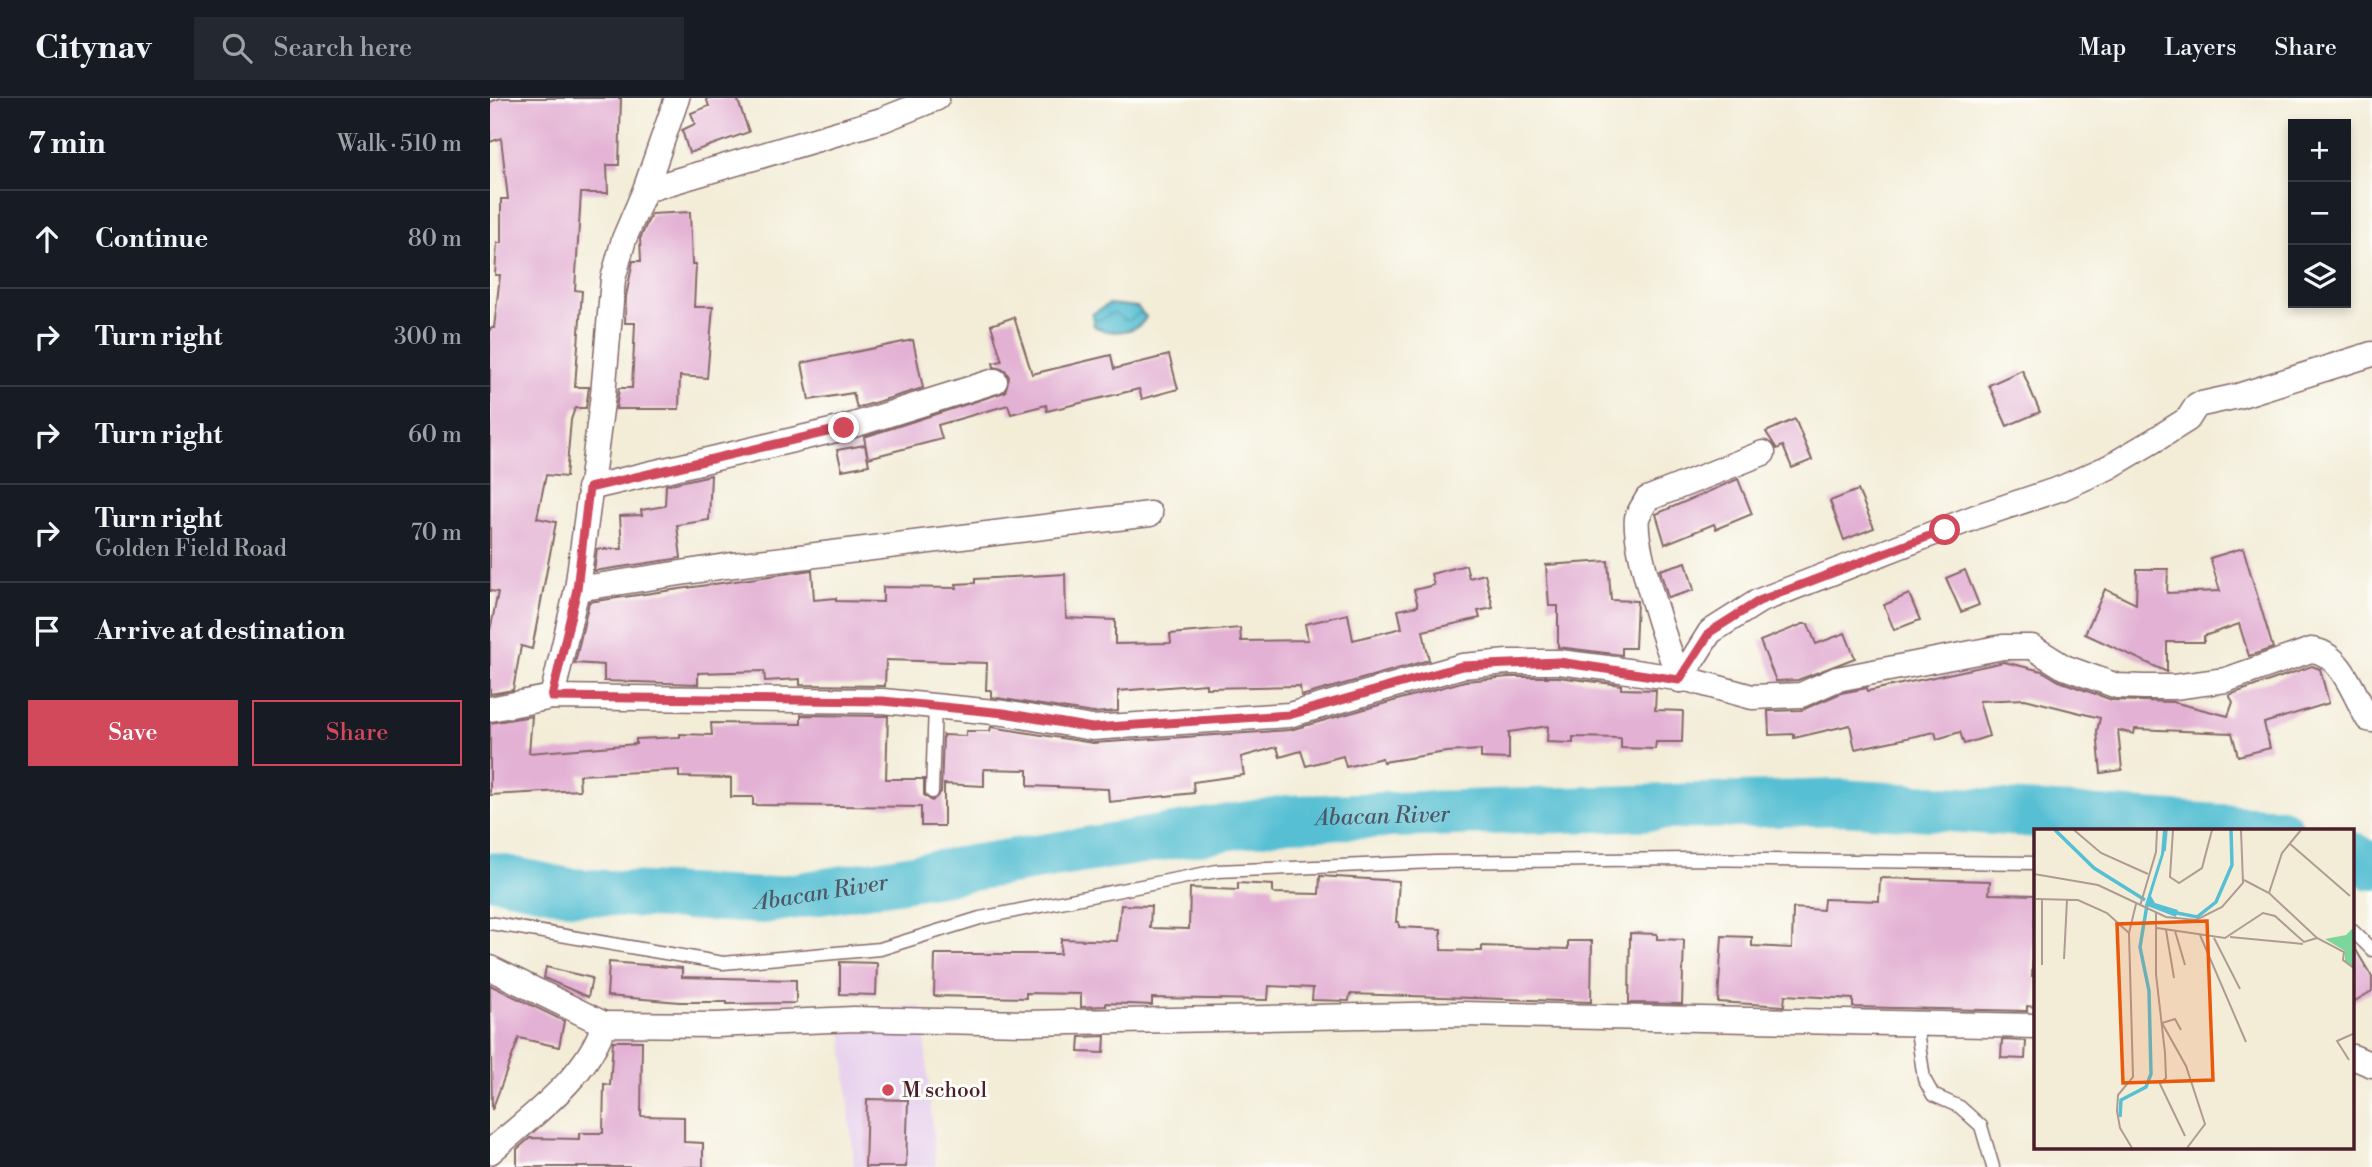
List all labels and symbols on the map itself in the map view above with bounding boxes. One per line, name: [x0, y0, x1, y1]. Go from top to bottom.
route end: [828, 412, 859, 443]
route start: [1929, 514, 1960, 545]
water label: Abacan River: [1312, 800, 1451, 832]
inset map: [2034, 829, 2354, 1150]
water label: Abacan River: [751, 868, 891, 916]
place label: M school: [902, 1078, 987, 1104]
marker: M school: [880, 1082, 896, 1098]

